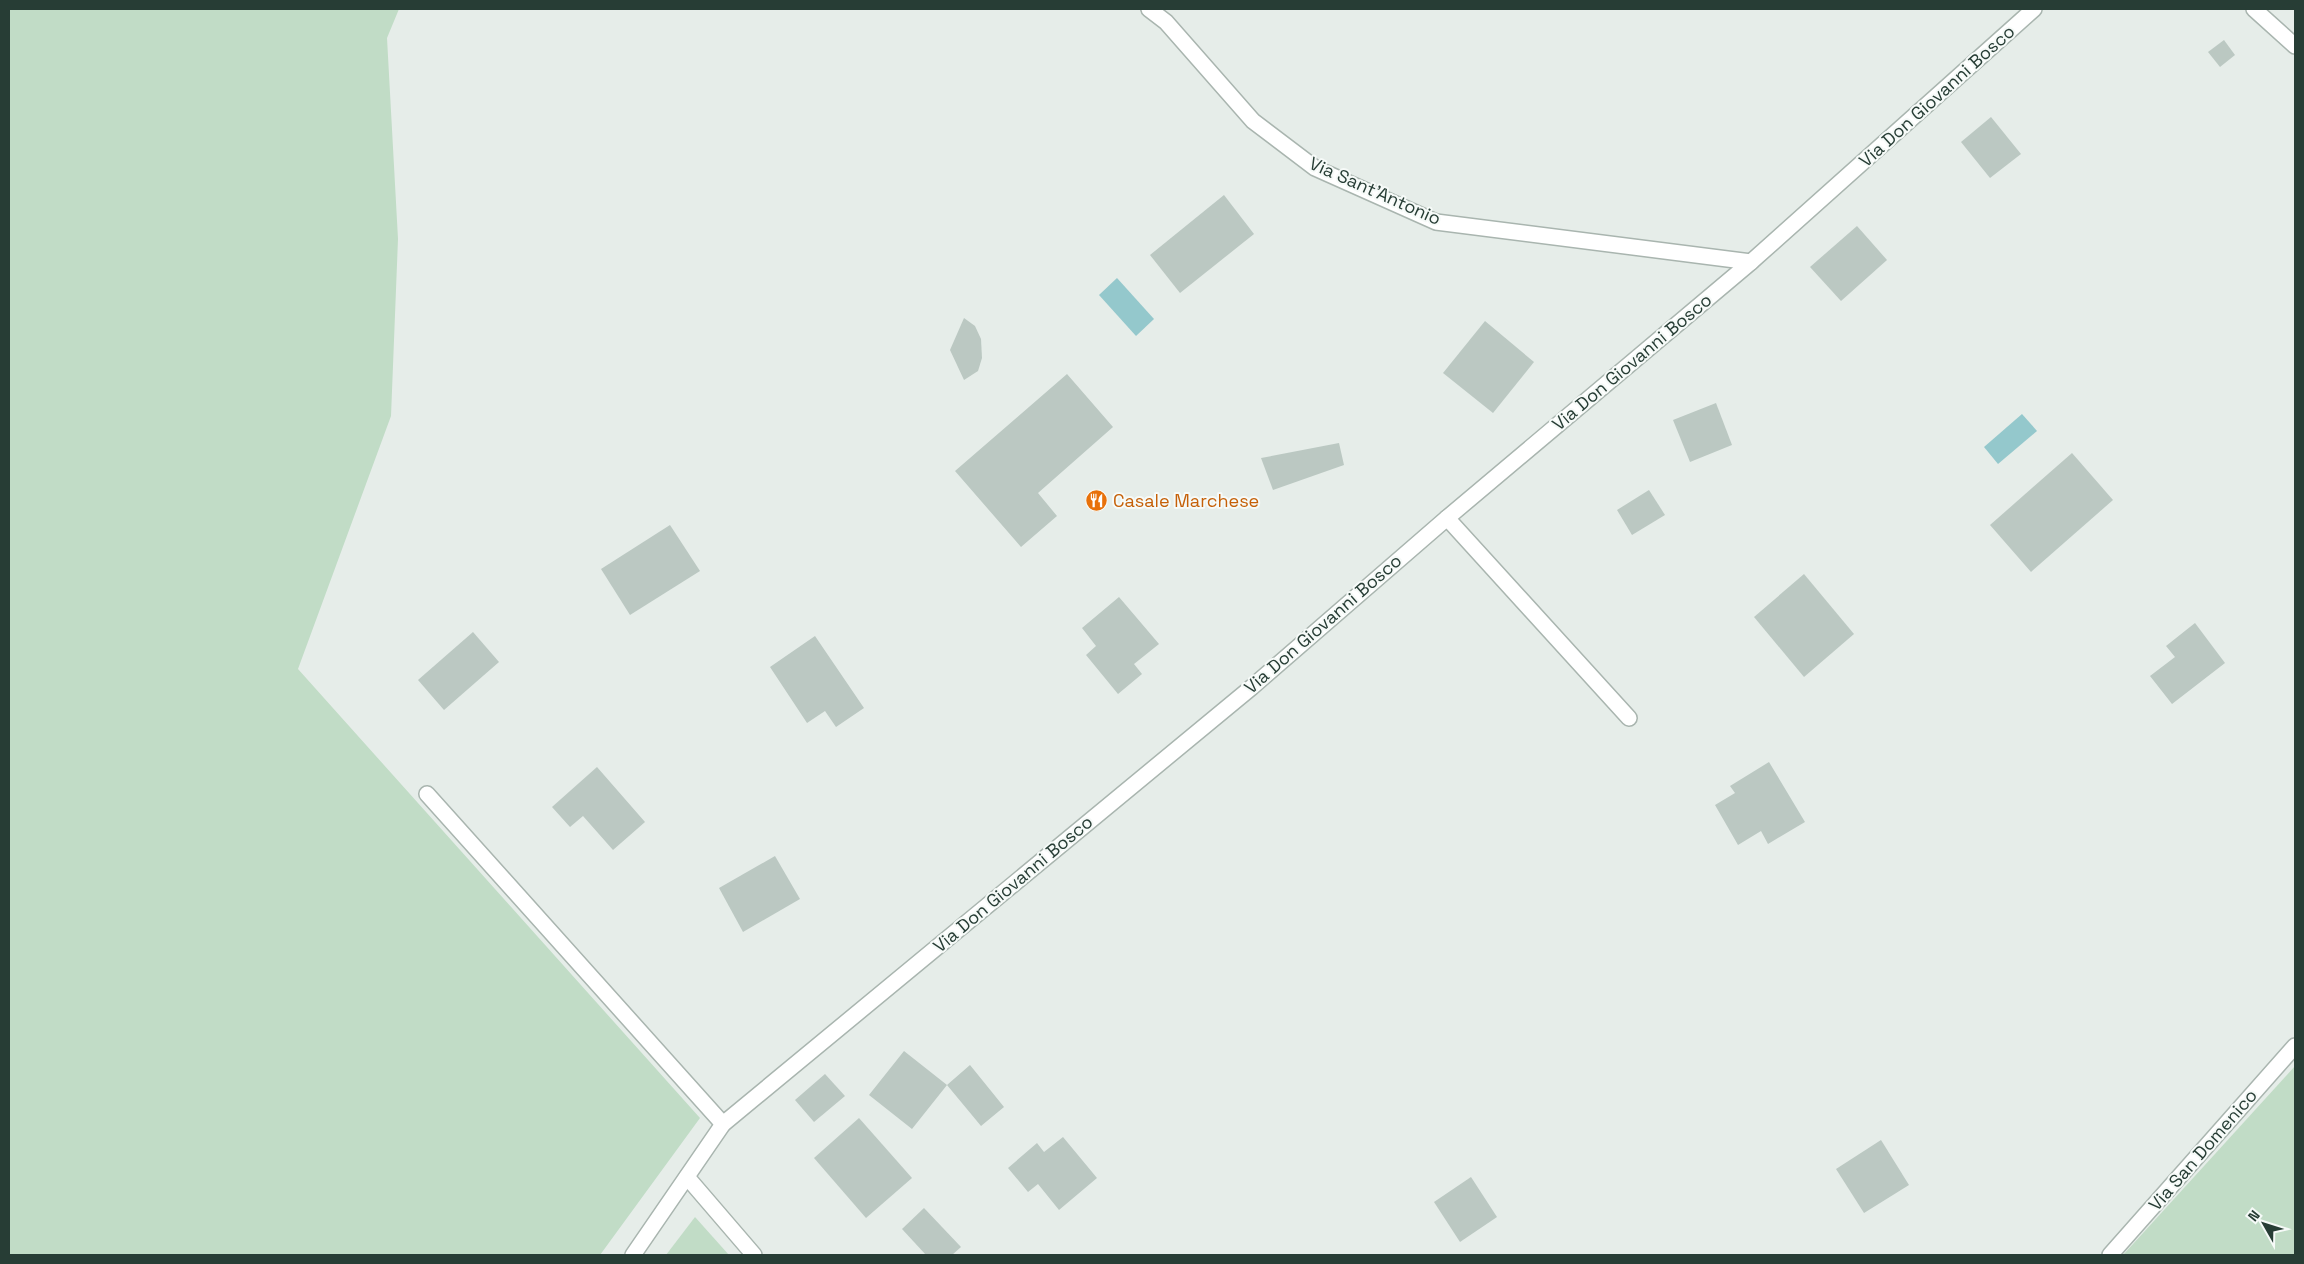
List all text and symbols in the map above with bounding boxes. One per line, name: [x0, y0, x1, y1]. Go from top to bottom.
street label: Via Don Giovanni Bosco: [1854, 20, 2019, 172]
street label: Via Sant'Antonio: [1306, 151, 1445, 230]
street label: Via Don Giovanni Bosco: [1547, 288, 1716, 435]
restaurant icon: Casale Marchese: [1085, 489, 1109, 513]
place label: Casale Marchese: [1113, 489, 1259, 512]
street label: Via Don Giovanni Bosco: [1239, 549, 1406, 698]
street label: Via Don Giovanni Bosco: [928, 810, 1097, 957]
street label: Via San Domenico: [2143, 1084, 2262, 1215]
north arrow: [2239, 1199, 2289, 1249]
text: N: [2244, 1207, 2264, 1225]

